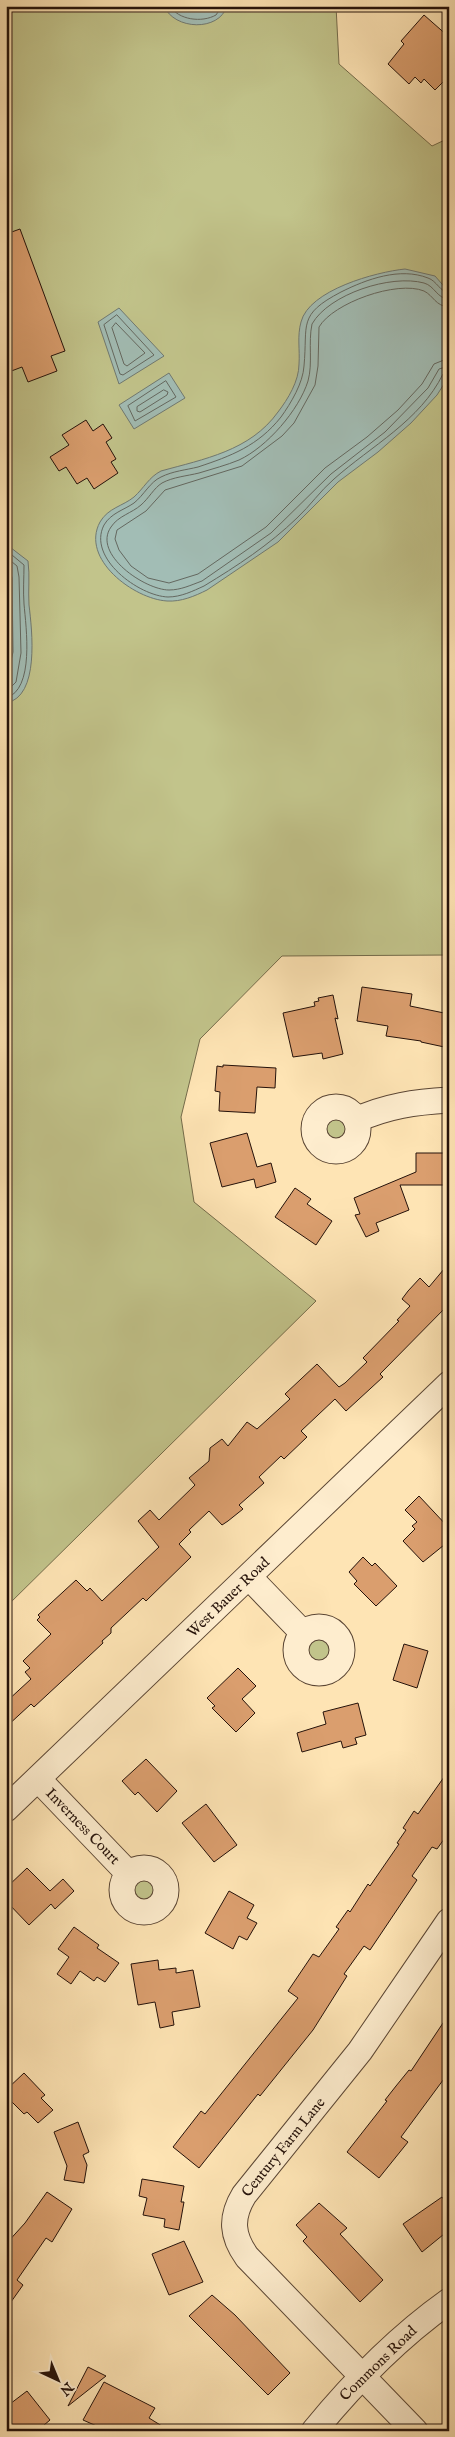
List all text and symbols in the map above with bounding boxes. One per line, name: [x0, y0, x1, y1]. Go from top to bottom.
street label: West Bauer Road: [183, 1552, 274, 1642]
street label: Inverness Court: [41, 1784, 124, 1869]
street label: Century Farm Lane: [237, 2094, 329, 2201]
street label: Commons Road: [336, 2321, 422, 2405]
north arrow: [32, 2354, 82, 2404]
text: N: [56, 2377, 78, 2399]

